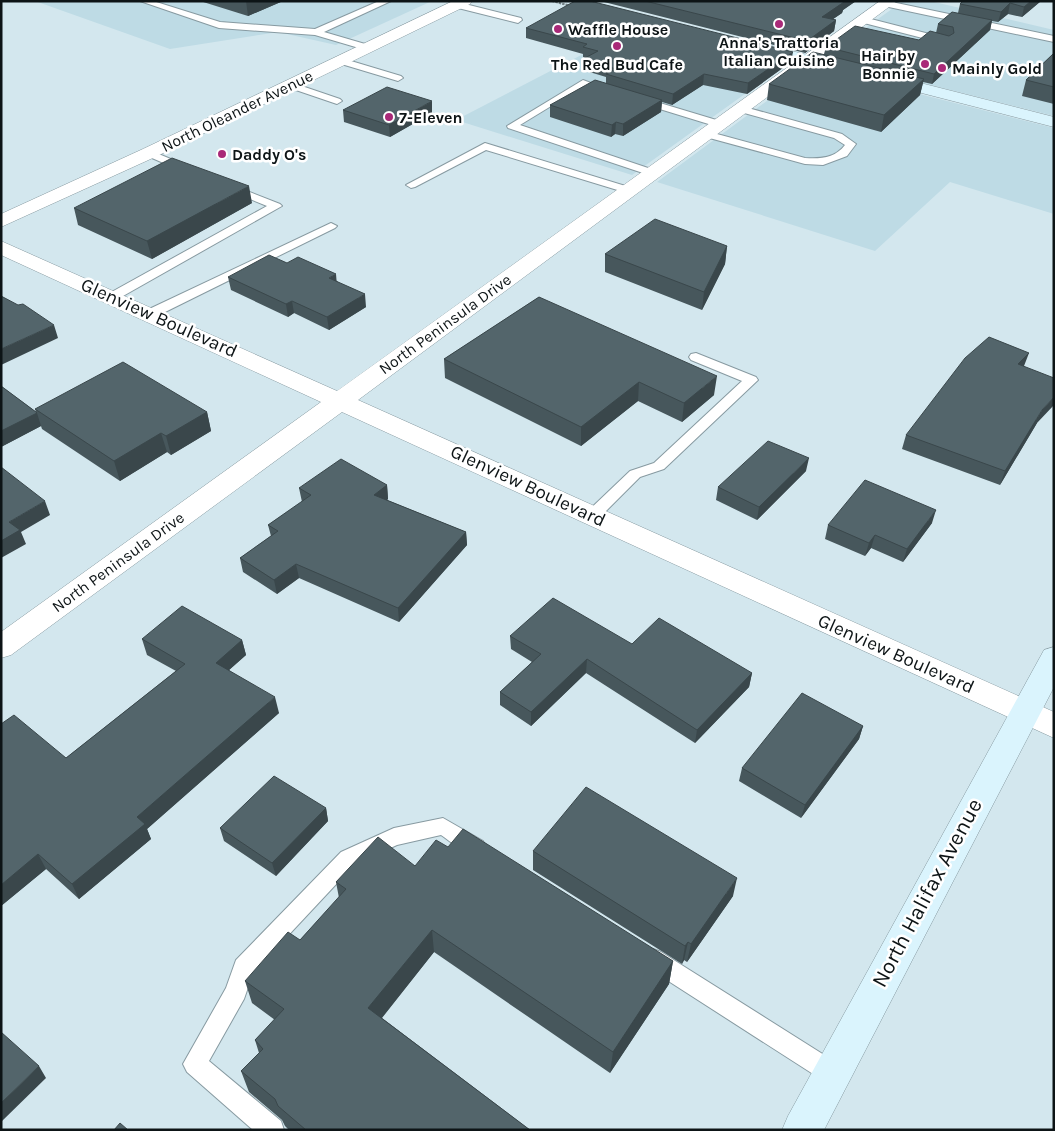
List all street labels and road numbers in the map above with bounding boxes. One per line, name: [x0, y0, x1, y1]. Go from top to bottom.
street label: North Oleander Avenue: [158, 66, 316, 156]
street label: North Peninsula Drive: [375, 270, 515, 378]
street label: Glenview Boulevard: [77, 274, 241, 362]
street label: Glenview Boulevard: [447, 440, 609, 532]
street label: North Peninsula Drive: [48, 508, 188, 616]
street label: Glenview Boulevard: [814, 610, 978, 698]
street label: North Halifax Avenue: [866, 794, 988, 992]

